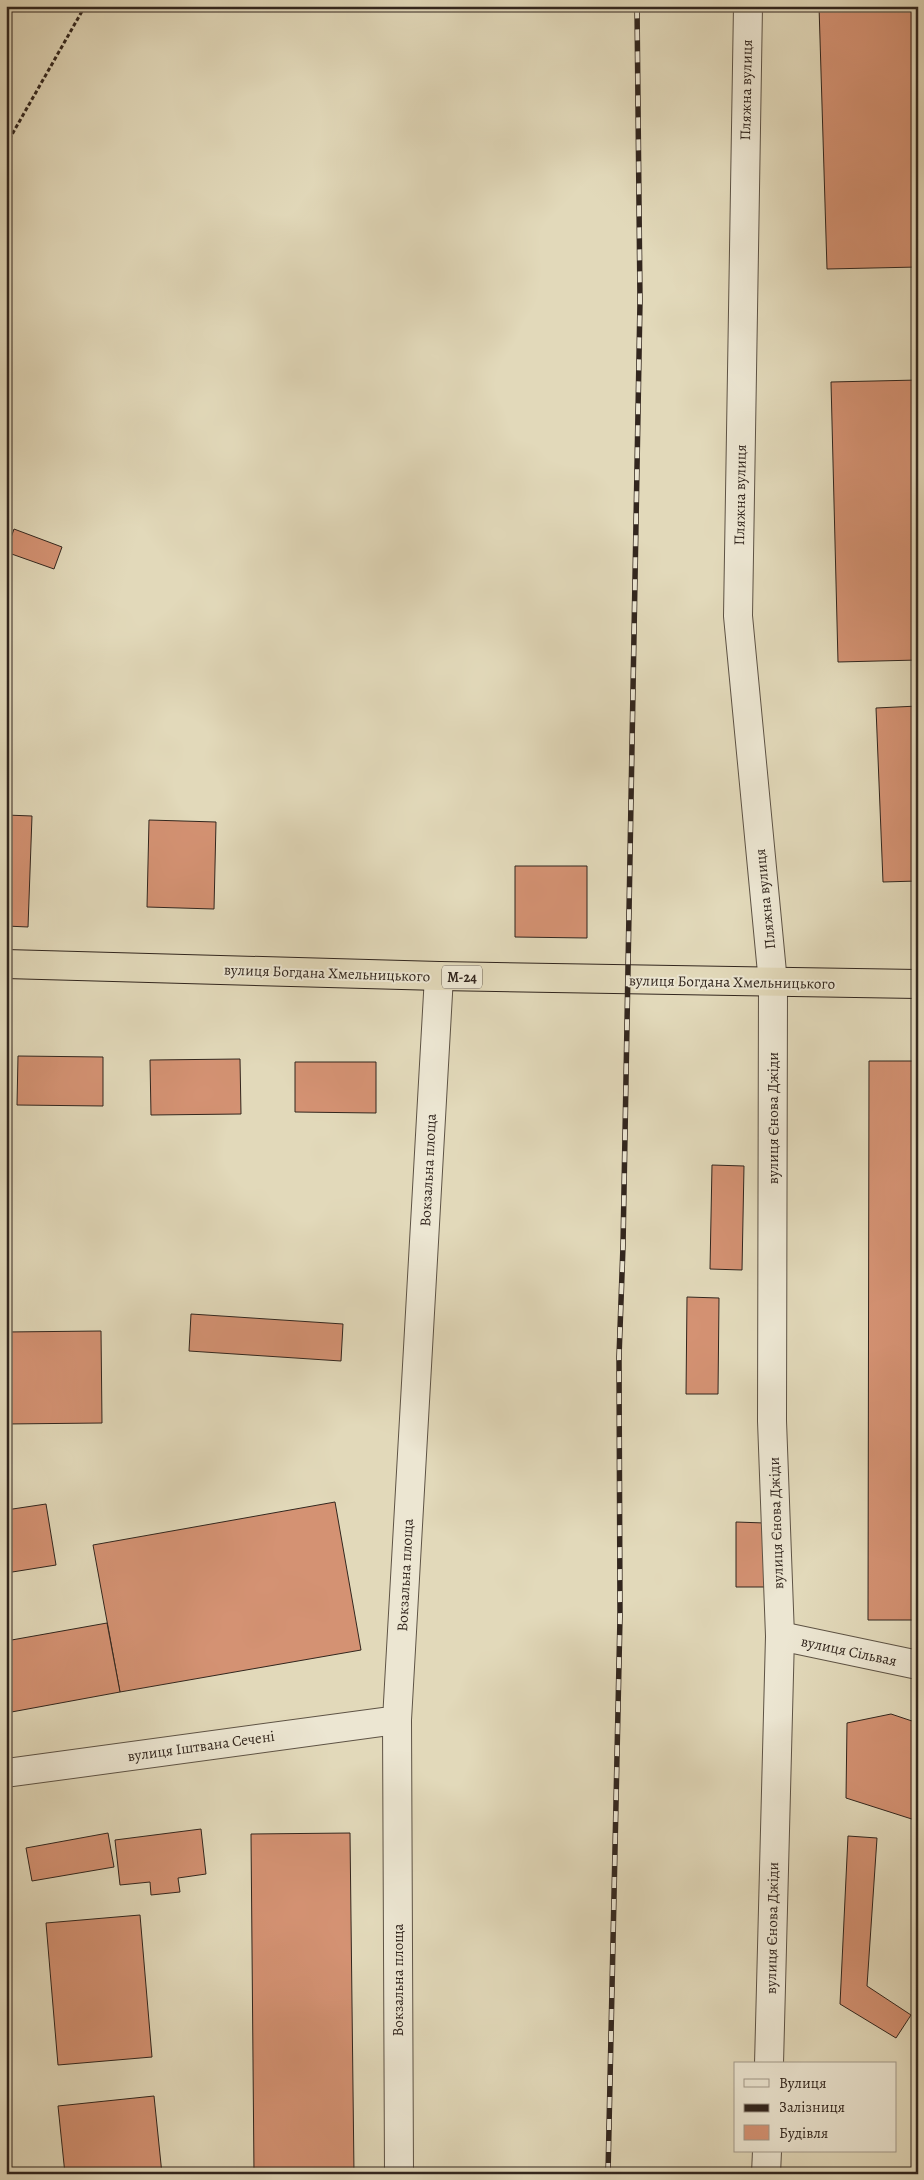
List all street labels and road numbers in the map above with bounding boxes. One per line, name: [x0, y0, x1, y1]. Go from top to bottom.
street label: Пляжна вулиця: [735, 39, 757, 141]
street label: Пляжна вулиця: [729, 444, 751, 546]
street label: Пляжна вулиця: [750, 848, 780, 950]
street label: вулиця Богдана Хмельницького: [223, 959, 431, 987]
road number: М-24: [442, 966, 482, 989]
street label: вулиця Богдана Хмельницького: [629, 970, 835, 994]
street label: вулиця Єнова Джіди: [763, 1052, 783, 1184]
street label: Вокзальна площа: [415, 1113, 441, 1227]
street label: вулиця Єнова Джіди: [764, 1456, 788, 1589]
street label: Вокзальна площа: [392, 1518, 418, 1632]
street label: вулиця Сільвая: [799, 1631, 899, 1671]
street label: вулиця Іштвана Сечені: [126, 1726, 276, 1766]
street label: вулиця Єнова Джіди: [761, 1862, 783, 1994]
street label: Вокзальна площа: [388, 1923, 408, 2036]

